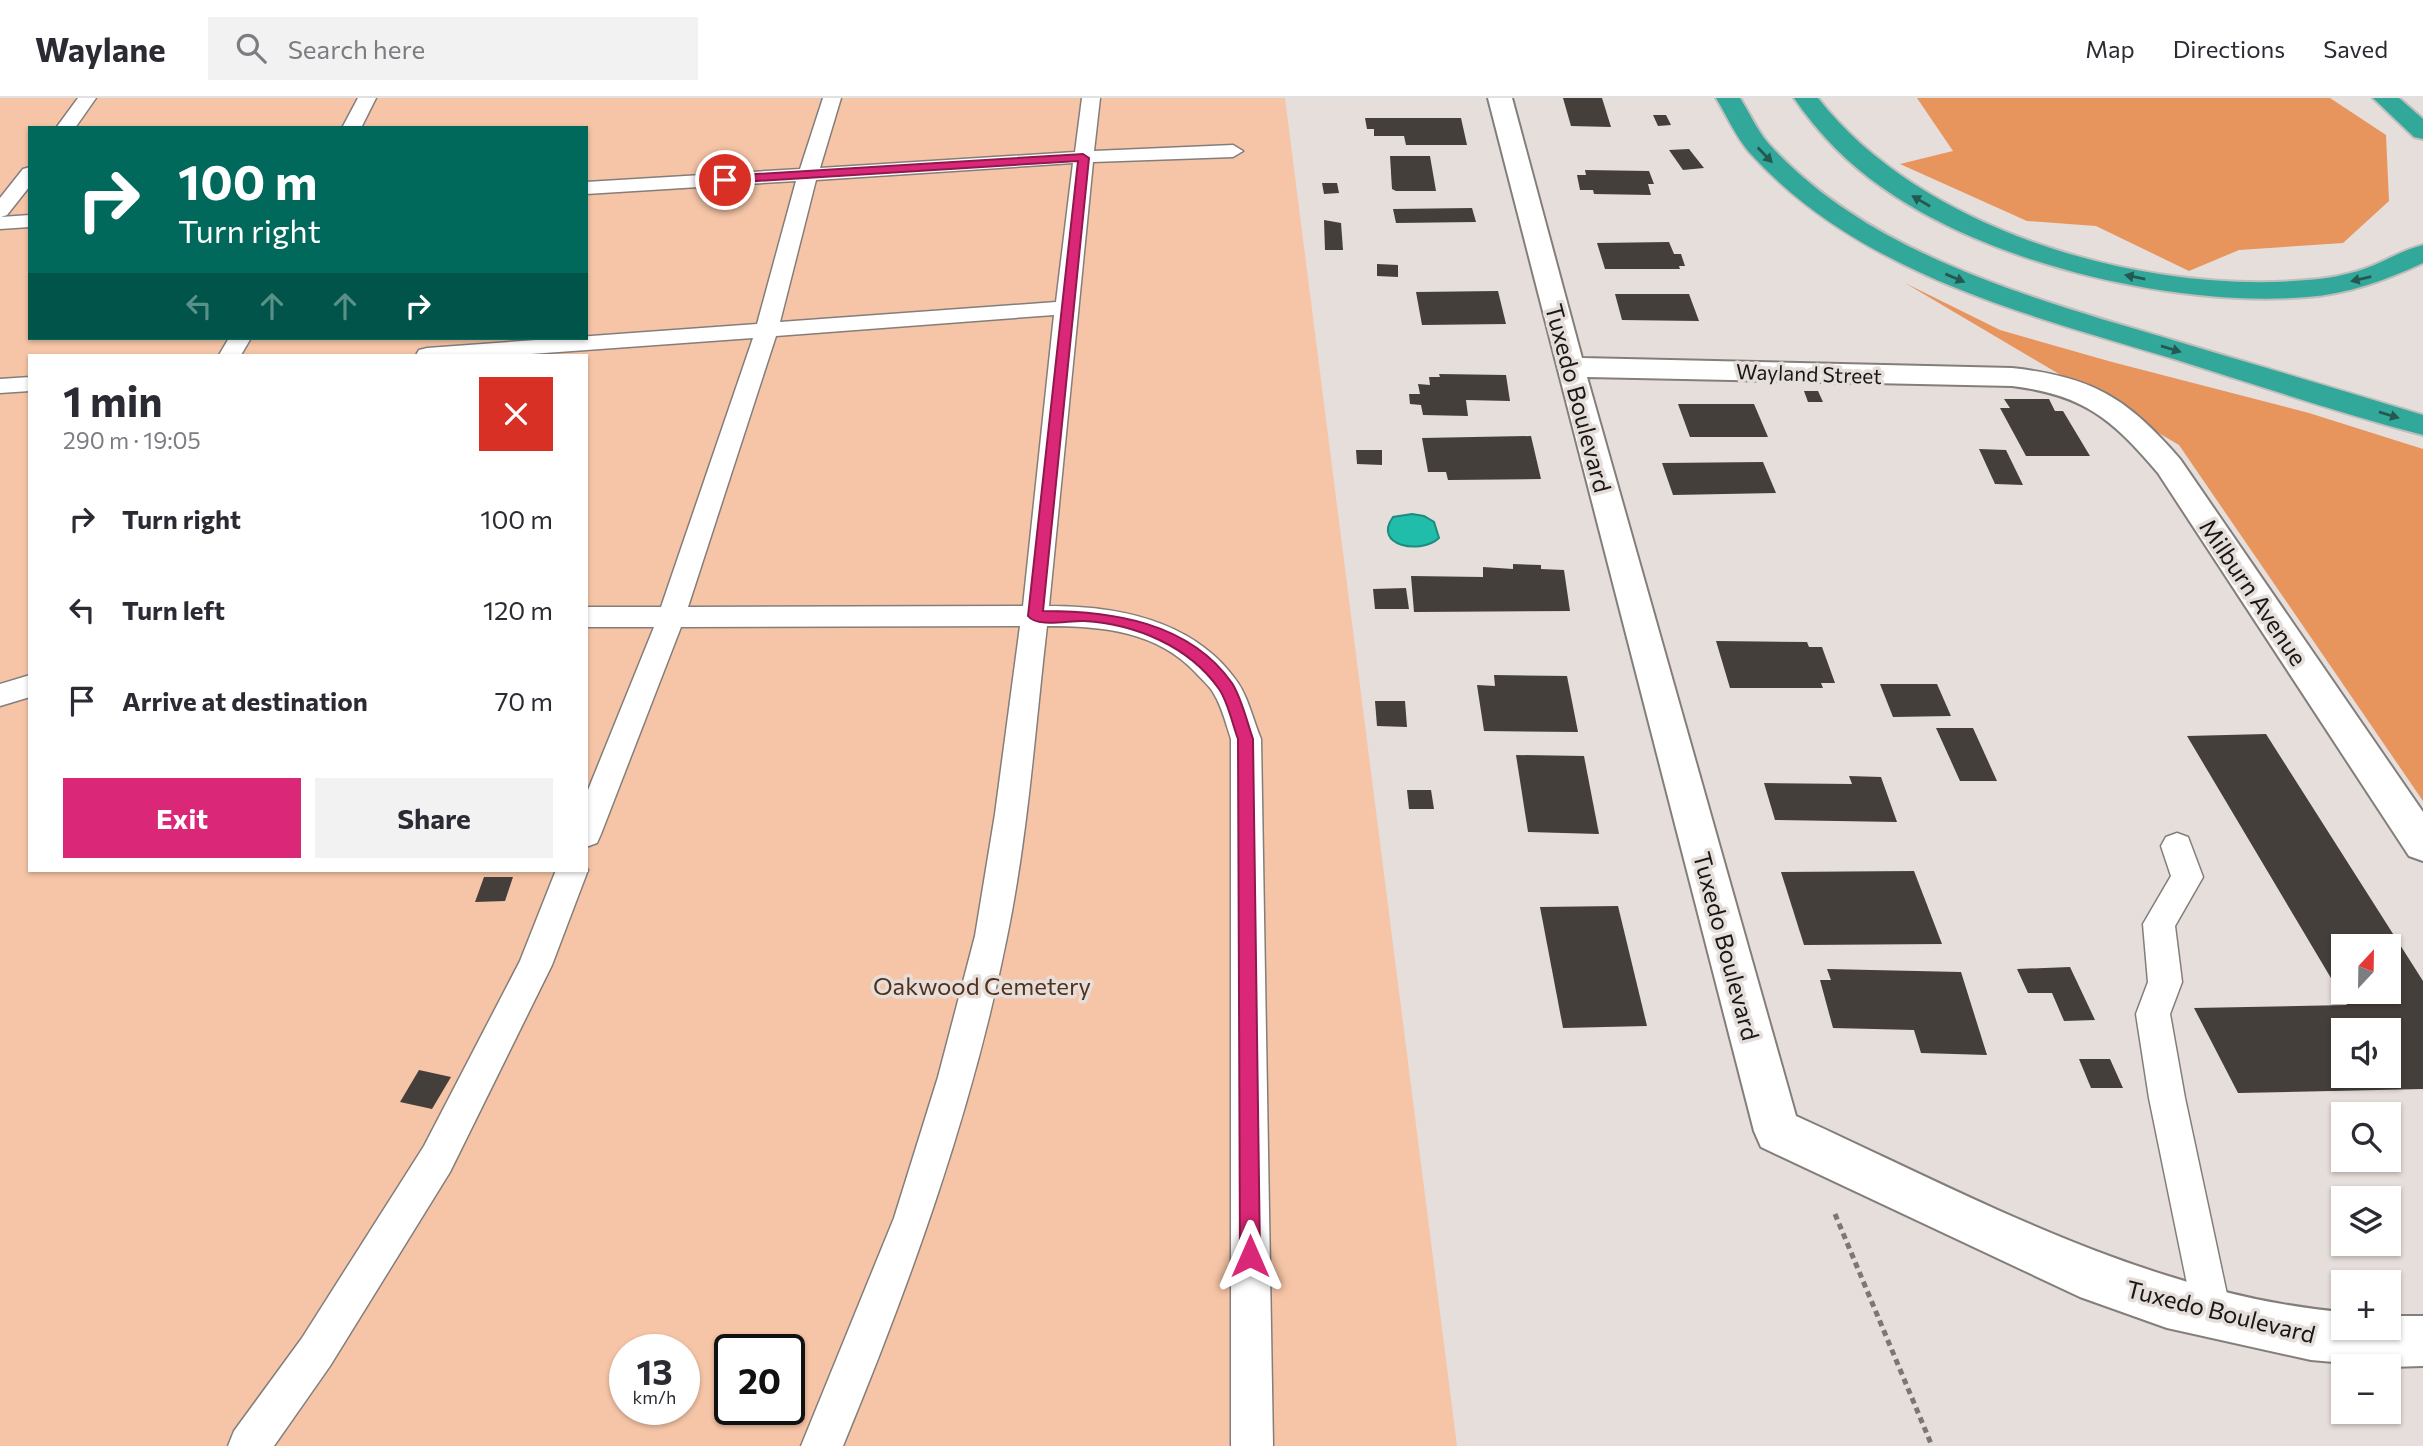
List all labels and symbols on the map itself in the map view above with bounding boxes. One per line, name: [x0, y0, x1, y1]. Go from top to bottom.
one-way arrow: [1757, 146, 1773, 163]
pin: [695, 150, 755, 210]
one-way arrow: [1912, 195, 1931, 207]
one-way arrow: [2124, 271, 2146, 282]
one-way arrow: [1945, 272, 1965, 284]
one-way arrow: [2349, 274, 2371, 285]
street label: Tuxedo Boulevard: [1540, 301, 1618, 495]
one-way arrow: [2161, 344, 2182, 354]
street label: Wayland Street: [1736, 358, 1882, 388]
one-way arrow: [2378, 410, 2399, 421]
street label: Milburn Avenue: [2194, 513, 2314, 671]
street label: Tuxedo Boulevard: [1688, 849, 1766, 1043]
north arrow: [2331, 934, 2401, 1004]
park label: Oakwood Cemetery: [873, 971, 1091, 1000]
position arrow: [1213, 1219, 1287, 1293]
street label: Tuxedo Boulevard: [2123, 1273, 2319, 1349]
speed limit sign: 20: [714, 1334, 805, 1425]

